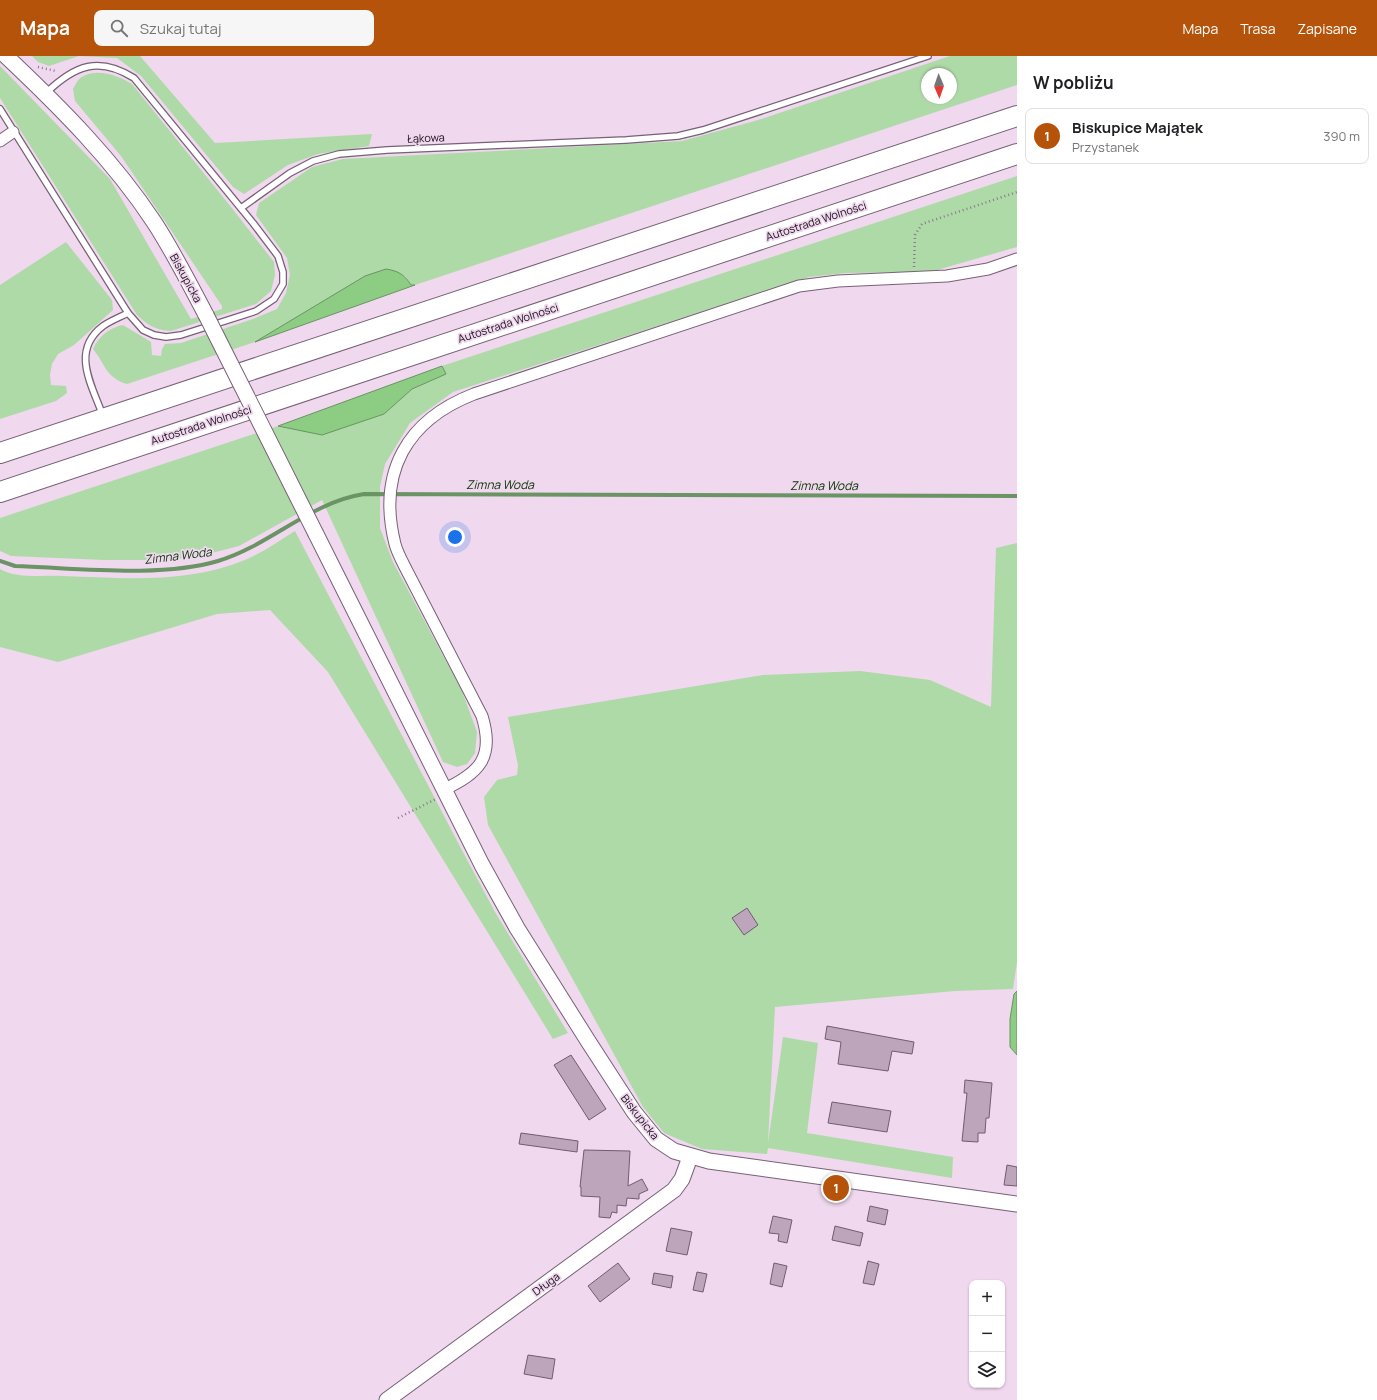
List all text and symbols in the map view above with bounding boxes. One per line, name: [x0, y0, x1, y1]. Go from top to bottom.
search box: [94, 10, 374, 46]
text: Mapa: [20, 15, 70, 41]
icon: search: [108, 17, 130, 39]
text: Szukaj tutaj: [140, 18, 222, 39]
text: Mapa: [1183, 19, 1218, 38]
text: Trasa: [1240, 19, 1275, 38]
text: Zapisane: [1297, 19, 1357, 38]
north arrow: [921, 68, 957, 104]
text: W pobliżu: [1033, 71, 1114, 94]
text: Biskupice Majątek: [1072, 117, 1203, 138]
text: 1: [1044, 127, 1050, 145]
text: 390 m: [1323, 127, 1360, 145]
street label: Łąkowa: [407, 129, 445, 146]
text: Przystanek: [1072, 138, 1139, 156]
street label: Autostrada Wolności: [764, 197, 868, 244]
street label: Biskupicka: [167, 251, 206, 305]
street label: Autostrada Wolności: [456, 299, 560, 346]
street label: Autostrada Wolności: [149, 401, 253, 448]
water label: Zimna Woda: [466, 476, 535, 493]
water label: Zimna Woda: [790, 477, 859, 494]
your location: [445, 527, 465, 547]
water label: Zimna Woda: [143, 543, 214, 568]
street label: Biskupicka: [618, 1091, 663, 1143]
pin: 1: [823, 1173, 849, 1203]
street label: Długa: [529, 1269, 563, 1299]
map controls: [969, 1280, 1005, 1388]
button: +: [969, 1280, 1005, 1316]
button: −: [969, 1316, 1005, 1352]
button: layers: [969, 1352, 1005, 1388]

